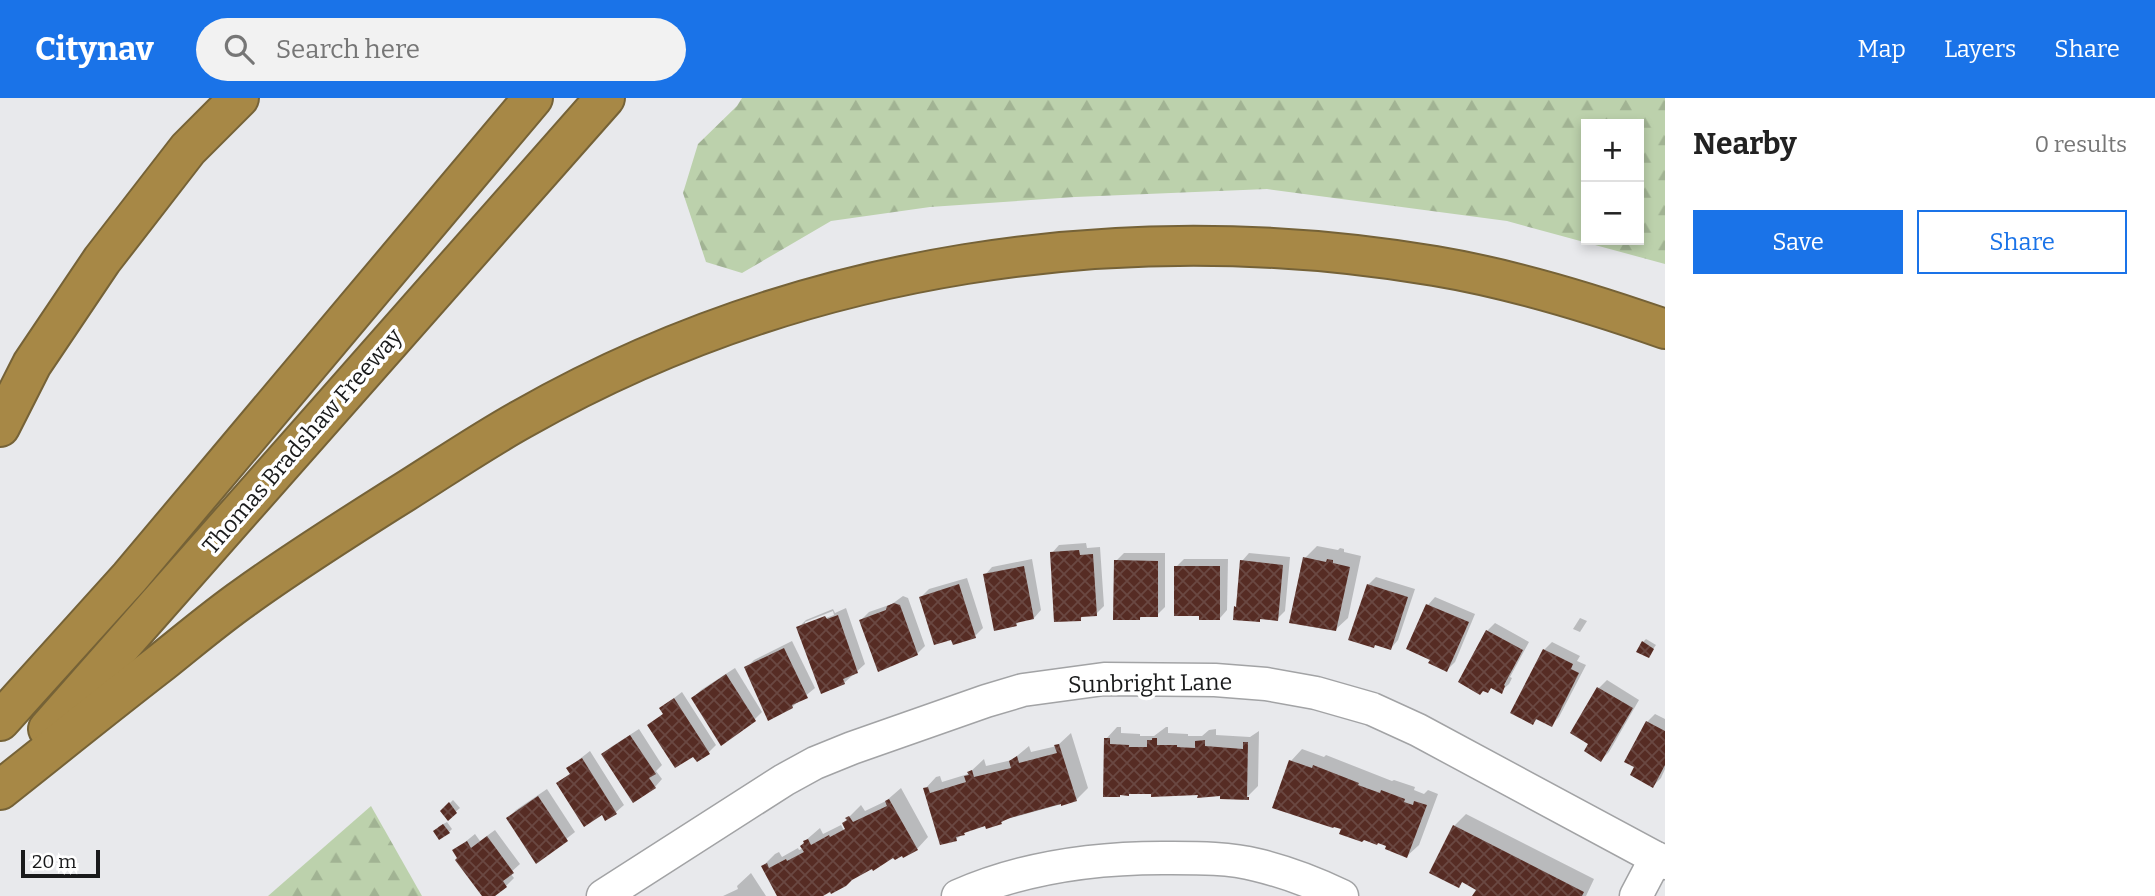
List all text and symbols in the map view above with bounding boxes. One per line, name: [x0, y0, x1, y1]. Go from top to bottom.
search box: [196, 18, 686, 81]
text: Citynav: [35, 29, 154, 69]
icon: search: [220, 30, 258, 68]
text: Search here: [276, 34, 420, 65]
text: Map: [1858, 35, 1906, 63]
text: Layers: [1944, 35, 2016, 63]
text: Share: [2054, 35, 2120, 63]
map controls: [1581, 119, 1644, 245]
button: +: [1581, 119, 1644, 182]
text: Nearby: [1693, 126, 1797, 162]
text: 0 results: [2034, 130, 2127, 158]
button: −: [1581, 182, 1644, 245]
button: Save: [1693, 210, 1903, 274]
button: Share: [1917, 210, 2127, 274]
street label: Thomas Bradshaw Freeway: [196, 322, 408, 560]
street label: Sunbright Lane: [1068, 668, 1232, 698]
scale bar: [21, 847, 100, 879]
text: 20 m: [32, 850, 76, 873]

